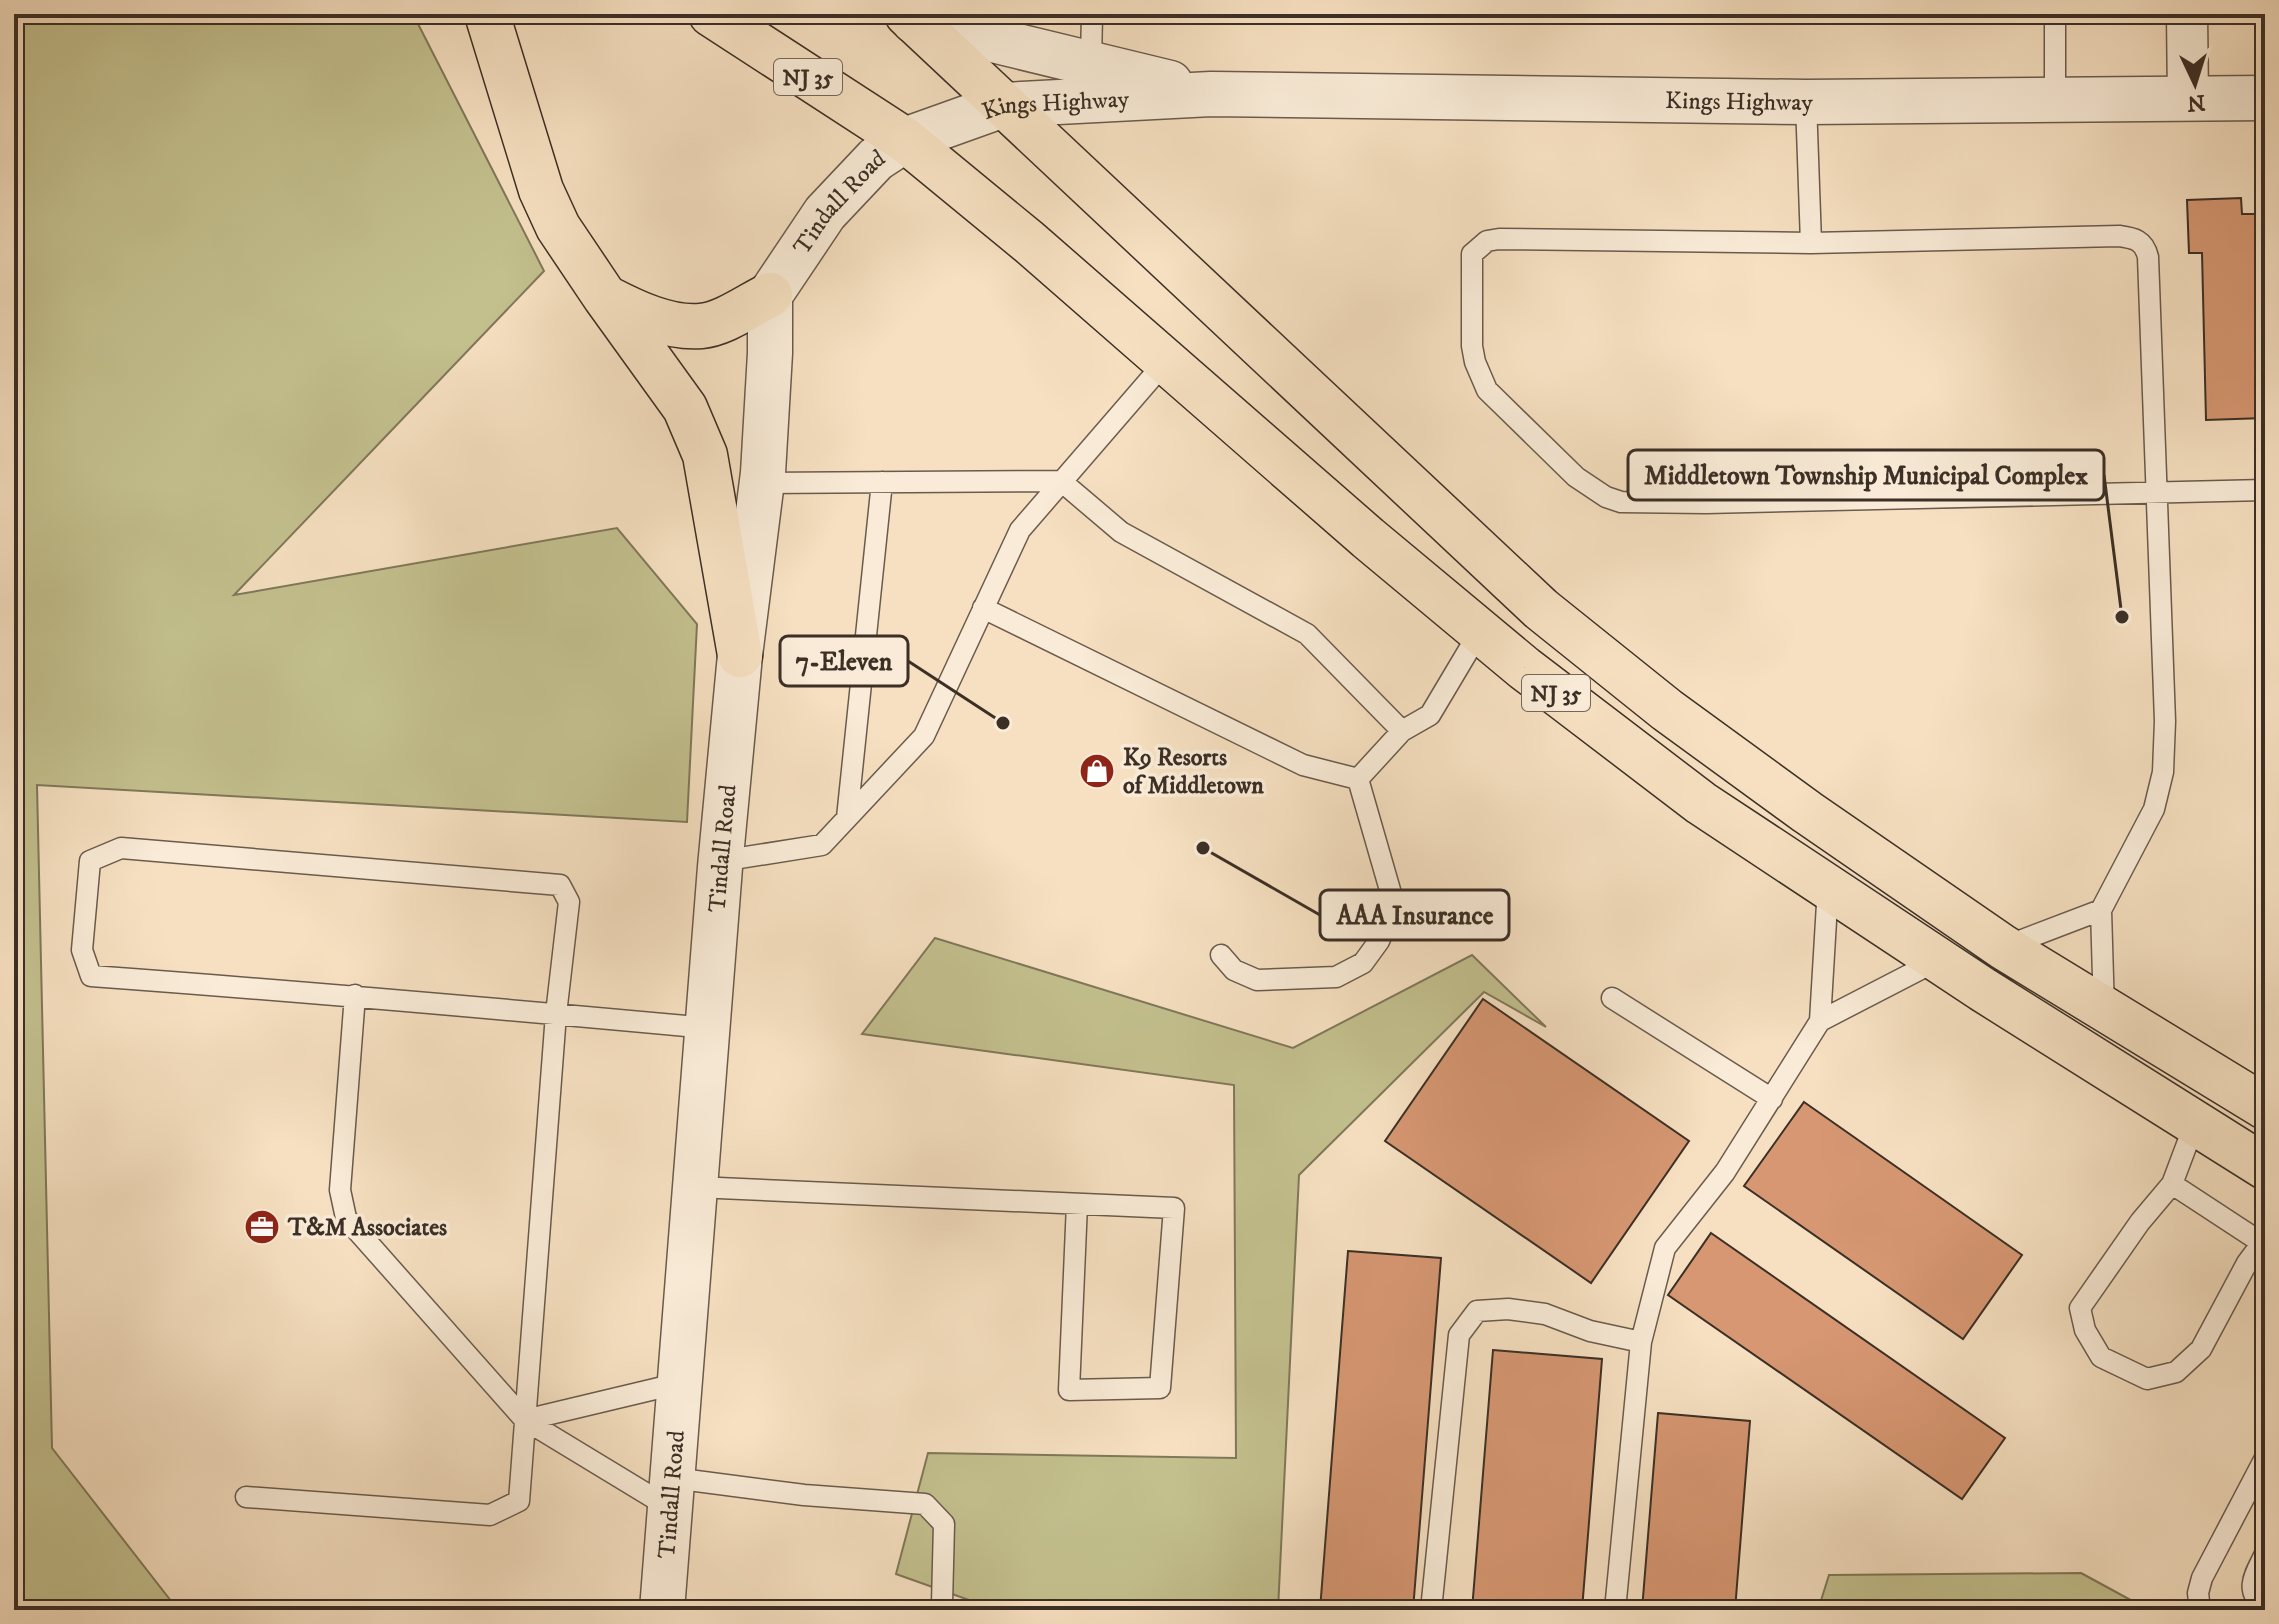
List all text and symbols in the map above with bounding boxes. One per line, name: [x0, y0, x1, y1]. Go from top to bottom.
north arrow: [2155, 44, 2235, 124]
road number: NJ 35: [774, 59, 842, 95]
street label: Kings Highway: [978, 84, 1131, 127]
street label: Kings Highway: [1665, 86, 1814, 118]
text: N: [2186, 88, 2206, 117]
street label: Tindall Road: [787, 143, 891, 261]
callout: Middletown Township Municipal Complex: [1628, 450, 2104, 500]
text: Middletown Township Municipal Complex: [1644, 460, 2088, 493]
callout: 7-Eleven: [780, 636, 908, 686]
text: 7-Eleven: [796, 646, 893, 679]
road number: NJ 35: [1522, 675, 1590, 711]
place label: K9 Resorts of Middletown: [1123, 743, 1264, 801]
shop icon: K9 Resorts of Middletown: [1078, 752, 1116, 790]
street label: Tindall Road: [703, 783, 744, 913]
callout: AAA Insurance: [1320, 890, 1509, 940]
text: AAA Insurance: [1336, 900, 1494, 933]
office icon: T&M Associates: [243, 1208, 281, 1246]
place label: T&M Associates: [287, 1213, 447, 1243]
street label: Tindall Road: [652, 1429, 692, 1560]

